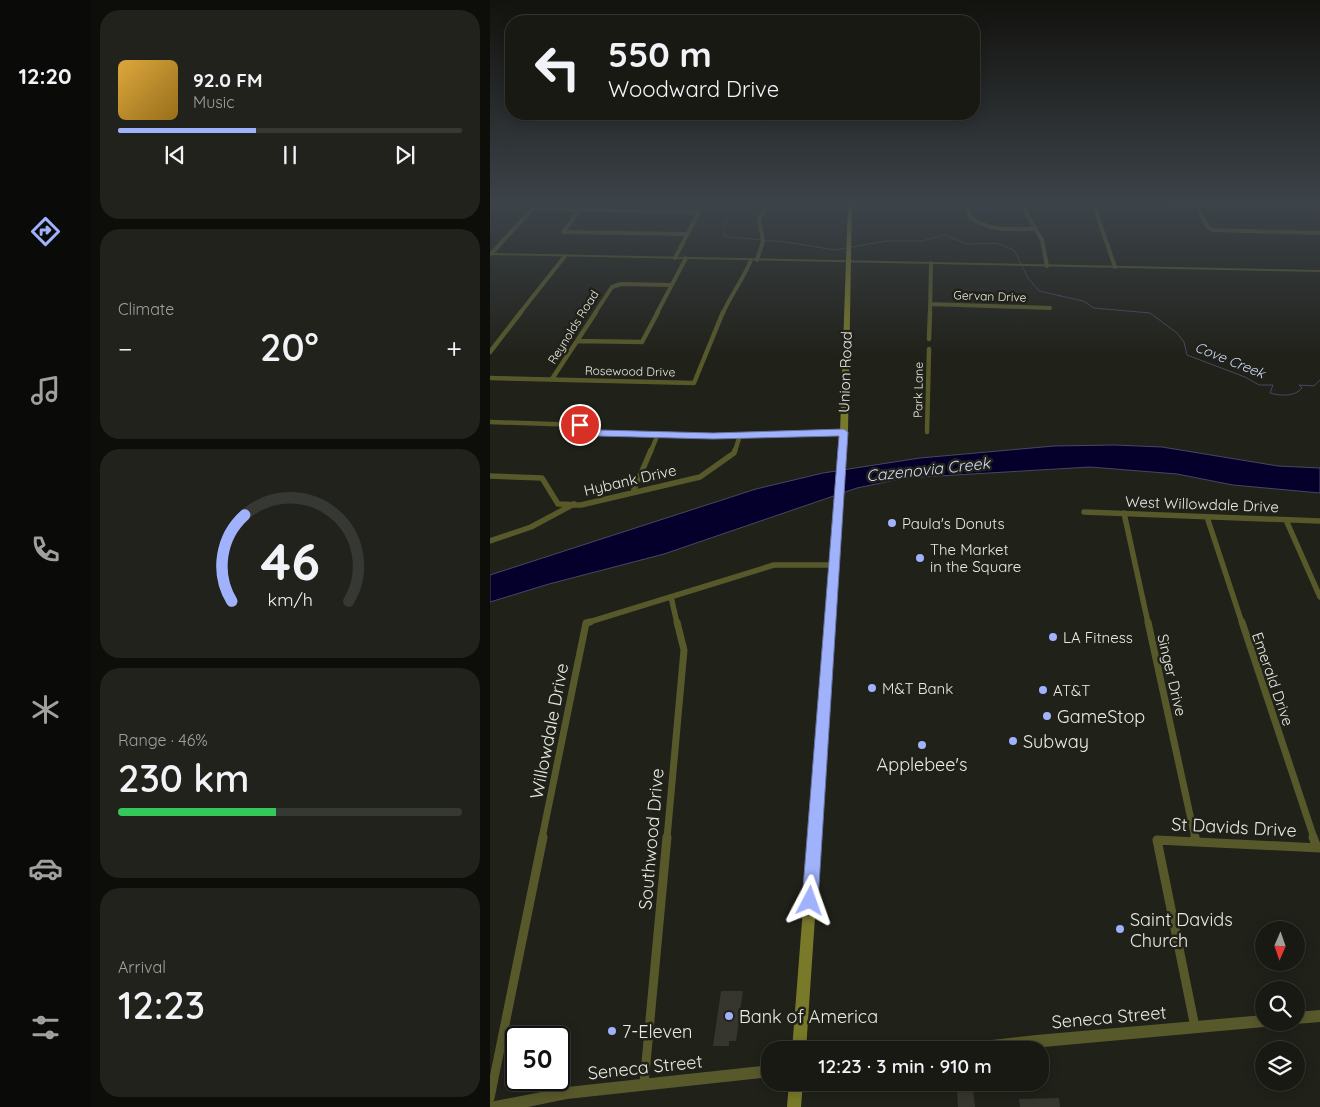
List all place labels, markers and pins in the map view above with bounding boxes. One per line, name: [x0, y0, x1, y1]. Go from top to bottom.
pin: [559, 404, 601, 446]
place label: Paula's Donuts: [902, 514, 1005, 533]
marker: Paula's Donuts: [886, 517, 898, 529]
place label: The Market in the Square: [930, 540, 1021, 576]
marker: The Market in the Square: [914, 552, 926, 564]
place label: LA Fitness: [1063, 628, 1133, 647]
marker: LA Fitness: [1047, 631, 1059, 643]
place label: M&T Bank: [882, 679, 953, 698]
place label: AT&T: [1053, 681, 1090, 700]
marker: M&T Bank: [866, 682, 878, 694]
marker: AT&T: [1037, 684, 1049, 696]
place label: GameStop: [1057, 705, 1145, 728]
marker: GameStop: [1041, 710, 1053, 722]
place label: Subway: [1023, 730, 1089, 753]
marker: Subway: [1007, 735, 1019, 747]
marker: Applebee's: [916, 739, 928, 751]
place label: Applebee's: [877, 753, 967, 776]
place label: Saint Davids Church: [1130, 908, 1233, 952]
marker: Saint Davids Church: [1114, 923, 1126, 935]
place label: Bank of America: [739, 1005, 878, 1028]
marker: Bank of America: [723, 1010, 735, 1022]
place label: 7-Eleven: [622, 1020, 693, 1043]
marker: 7-Eleven: [606, 1025, 618, 1037]

